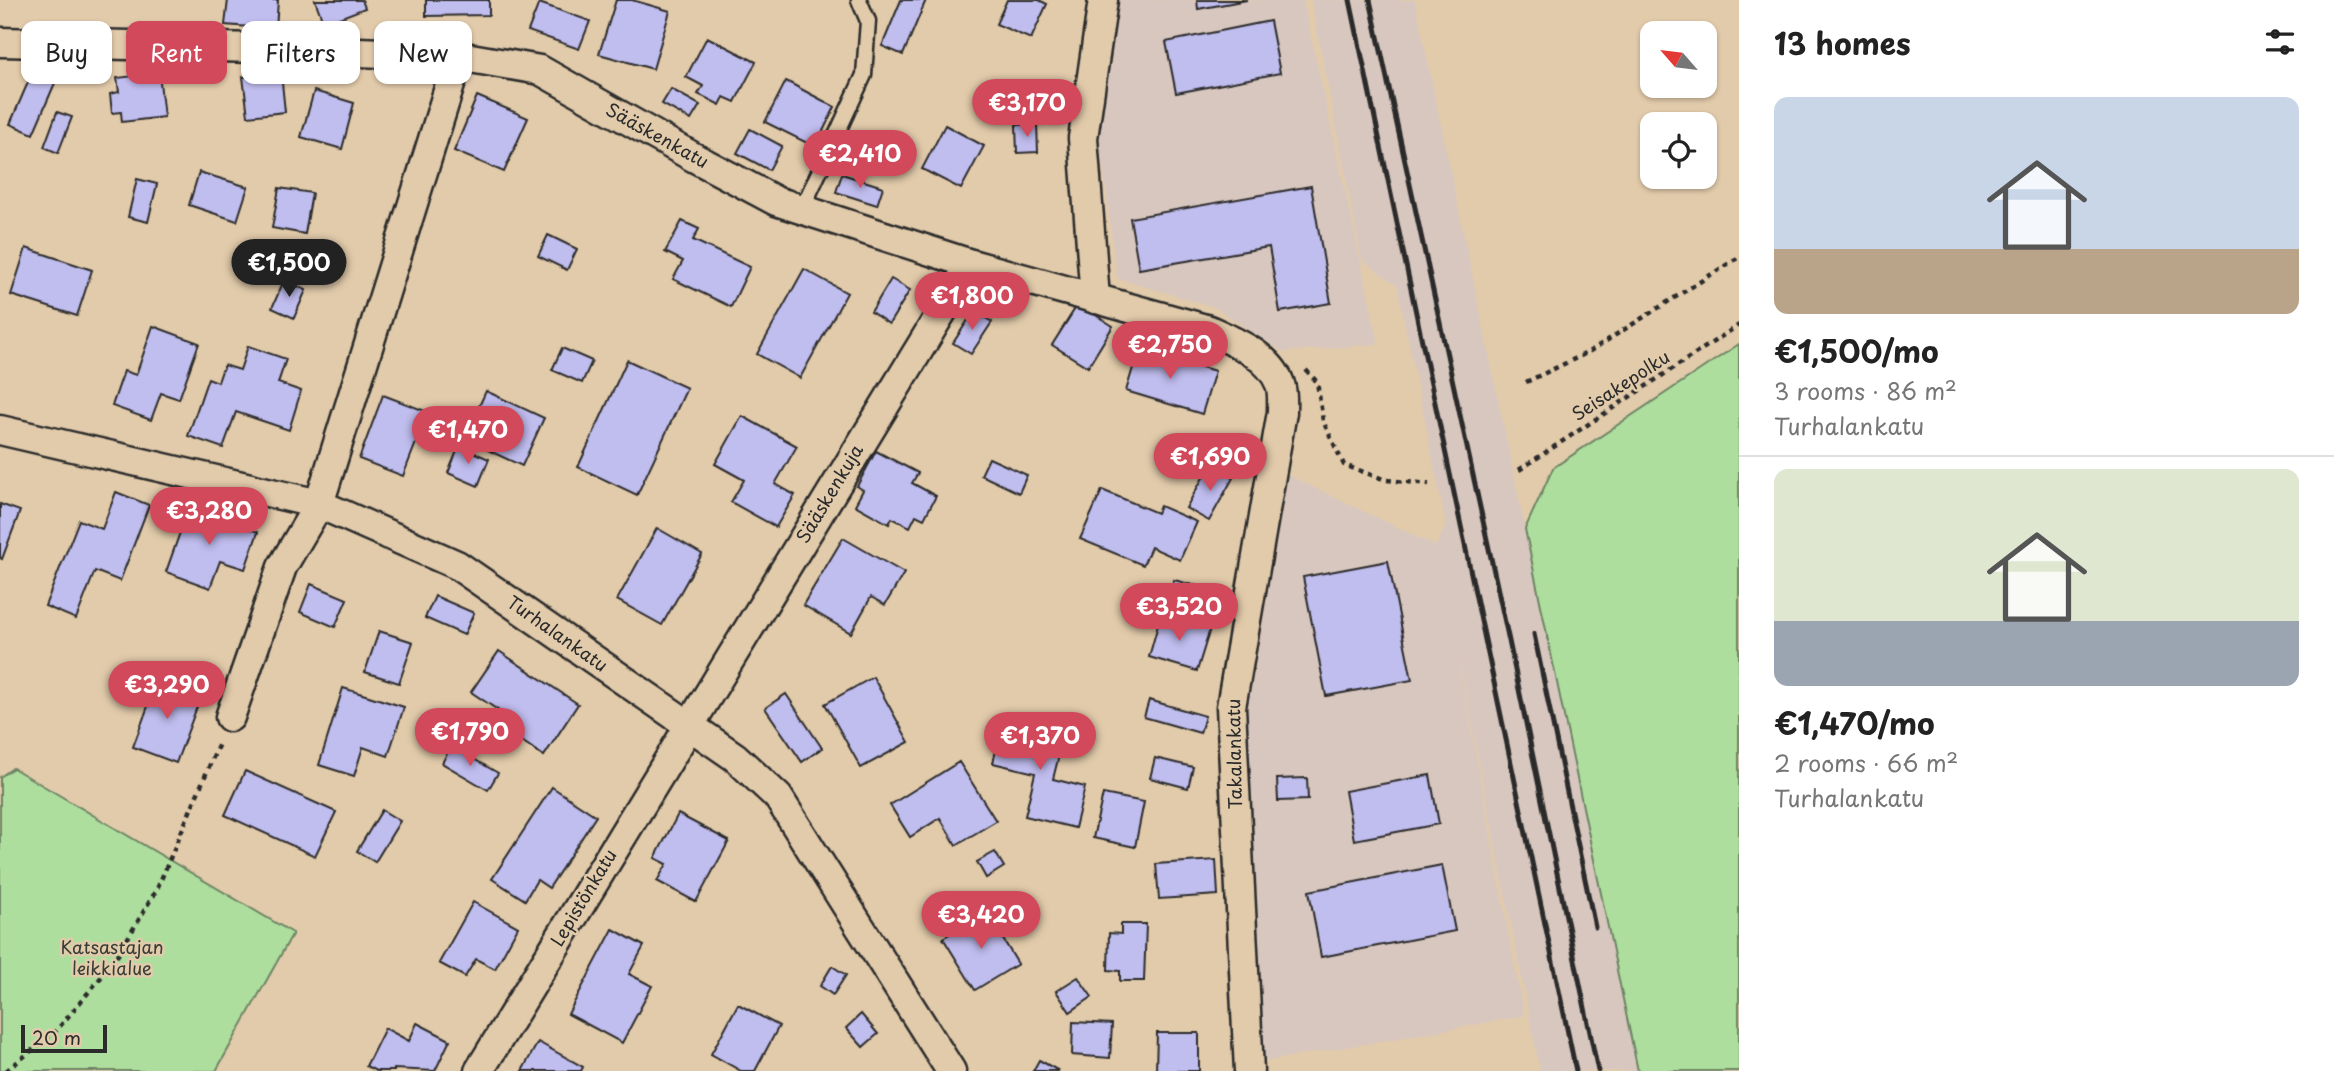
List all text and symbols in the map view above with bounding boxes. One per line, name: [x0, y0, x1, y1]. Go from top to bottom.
text: 13 homes: [1774, 20, 1911, 65]
chip: Buy: [21, 21, 112, 84]
chip: Rent: [126, 21, 227, 84]
chip: Filters: [241, 21, 360, 84]
chip: New: [374, 21, 472, 84]
north arrow: [1640, 21, 1717, 98]
map controls: [1640, 21, 1717, 189]
icon: filters: [2261, 23, 2299, 61]
pin: €3,170: [970, 80, 1084, 139]
text: €3,170: [988, 84, 1066, 119]
street label: Sääskenkatu: [601, 95, 714, 174]
button: locate: [1640, 112, 1717, 189]
pin: €2,410: [803, 130, 917, 190]
text: €2,410: [819, 135, 901, 170]
icon: home: [1974, 142, 2100, 268]
pin: €1,500: [232, 240, 346, 299]
text: €1,500: [247, 244, 331, 279]
pin: €1,800: [915, 272, 1029, 332]
text: €1,800: [931, 277, 1013, 312]
pin: €2,750: [1113, 322, 1227, 381]
text: €2,750: [1128, 326, 1212, 361]
text: €1,500/mo: [1774, 328, 1939, 373]
street label: Seisakepolku: [1566, 343, 1675, 427]
text: 3 rooms · 86 m²: [1774, 373, 1957, 408]
pin: €1,470: [411, 406, 525, 466]
text: Turhalankatu: [1774, 408, 1924, 443]
text: €1,470: [428, 411, 508, 446]
pin: €1,690: [1153, 434, 1267, 493]
street label: Sääskenkuja: [788, 438, 869, 548]
text: €1,690: [1170, 438, 1250, 473]
pin: €3,280: [152, 488, 266, 547]
text: €3,280: [166, 492, 252, 527]
icon: home: [1974, 514, 2100, 640]
pin: €3,520: [1122, 584, 1236, 643]
street label: Turhalankatu: [502, 588, 614, 678]
text: €3,520: [1136, 588, 1222, 623]
pin: €3,290: [110, 662, 224, 721]
text: €3,290: [124, 666, 210, 701]
street label: Takalankatu: [1219, 698, 1248, 810]
text: €1,470/mo: [1774, 700, 1935, 745]
pin: €1,790: [413, 708, 527, 768]
pin: €1,370: [983, 712, 1097, 772]
text: €1,790: [431, 713, 509, 748]
text: €1,370: [1000, 717, 1080, 752]
text: 2 rooms · 66 m²: [1774, 745, 1958, 780]
text: Turhalankatu: [1774, 780, 1924, 815]
street label: Lepistönkatu: [543, 843, 622, 951]
pin: €3,420: [924, 892, 1038, 951]
text: €3,420: [937, 896, 1025, 931]
park label: Katsastajan leikkialue: [61, 933, 164, 981]
scale bar: [21, 1022, 107, 1054]
text: 20 m: [32, 1023, 81, 1051]

